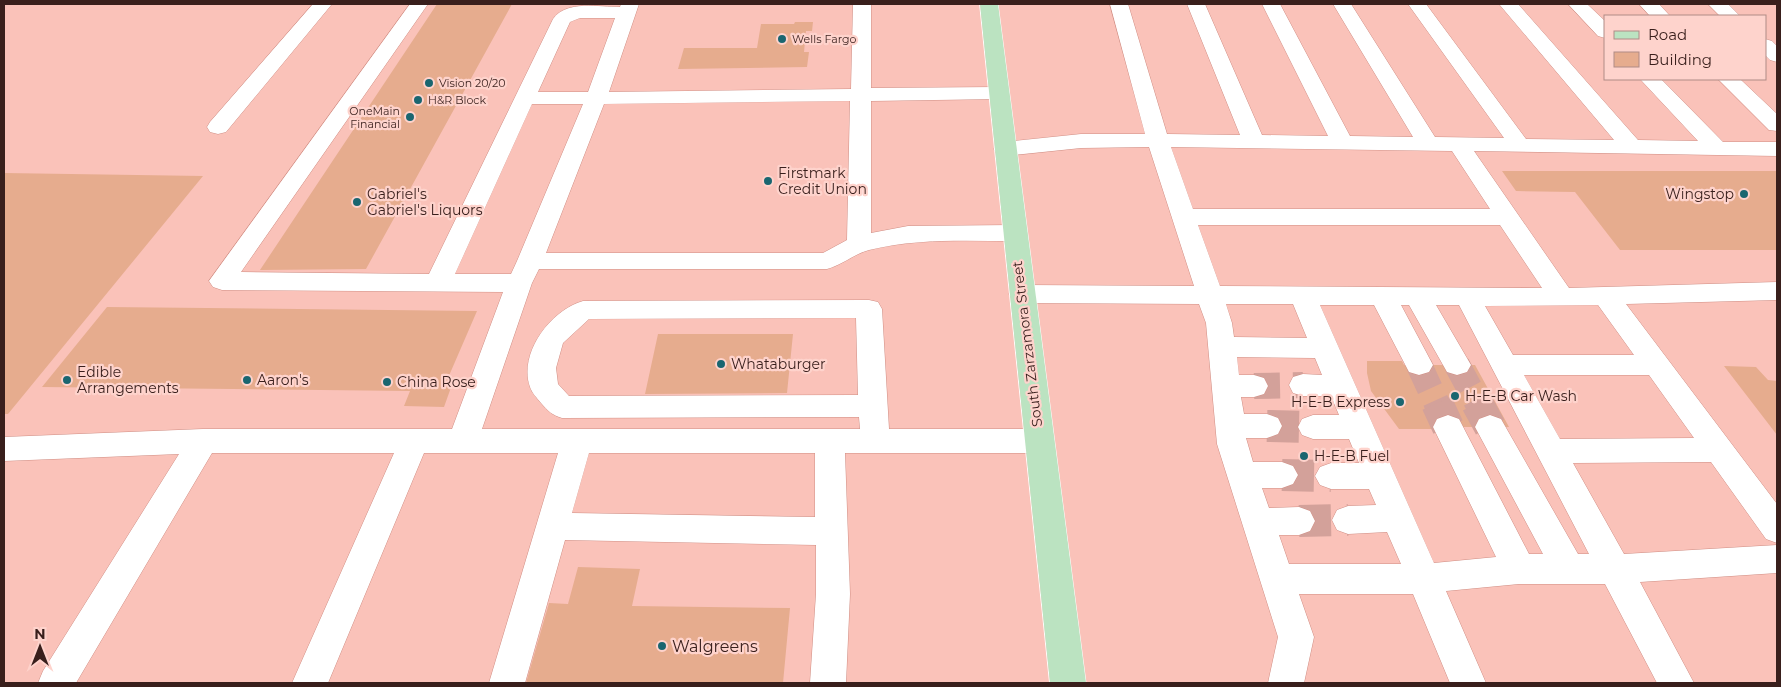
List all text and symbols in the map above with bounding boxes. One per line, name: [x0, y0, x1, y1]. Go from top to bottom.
legend: [1604, 15, 1766, 80]
text: Road: [1648, 25, 1687, 44]
place label: Wells Fargo: [792, 32, 856, 46]
marker: Wells Fargo: [776, 33, 788, 45]
text: Building: [1648, 50, 1712, 69]
place label: Vision 20/20: [439, 76, 505, 90]
marker: Vision 20/20: [423, 77, 435, 89]
place label: H&R Block: [428, 93, 486, 107]
marker: H&R Block: [412, 94, 424, 106]
place label: OneMain Financial: [349, 104, 400, 131]
marker: OneMain Financial: [404, 111, 416, 123]
place label: Firstmark Credit Union: [778, 164, 867, 198]
marker: Firstmark Credit Union: [762, 175, 774, 187]
place label: Gabriel's Gabriel's Liquors: [367, 185, 483, 219]
place label: Wingstop: [1665, 185, 1734, 203]
marker: Wingstop: [1738, 188, 1750, 200]
marker: Gabriel's Gabriel's Liquors: [351, 196, 363, 208]
street label: South Zarzamora Street: [1008, 260, 1046, 428]
place label: Whataburger: [731, 355, 826, 373]
marker: Whataburger: [715, 358, 727, 370]
place label: Edible Arrangements: [77, 363, 179, 397]
place label: Aaron's: [257, 371, 309, 389]
place label: China Rose: [397, 373, 476, 391]
marker: Edible Arrangements: [61, 374, 73, 386]
marker: Aaron's: [241, 374, 253, 386]
marker: China Rose: [381, 376, 393, 388]
place label: H-E-B Car Wash: [1465, 387, 1577, 405]
marker: H-E-B Car Wash: [1449, 390, 1461, 402]
place label: H-E-B Express: [1291, 393, 1390, 411]
marker: H-E-B Express: [1394, 396, 1406, 408]
place label: H-E-B Fuel: [1314, 447, 1390, 465]
marker: H-E-B Fuel: [1298, 450, 1310, 462]
north arrow: [15, 622, 65, 672]
text: N: [34, 625, 46, 643]
place label: Walgreens: [672, 637, 758, 656]
marker: Walgreens: [656, 640, 668, 652]

